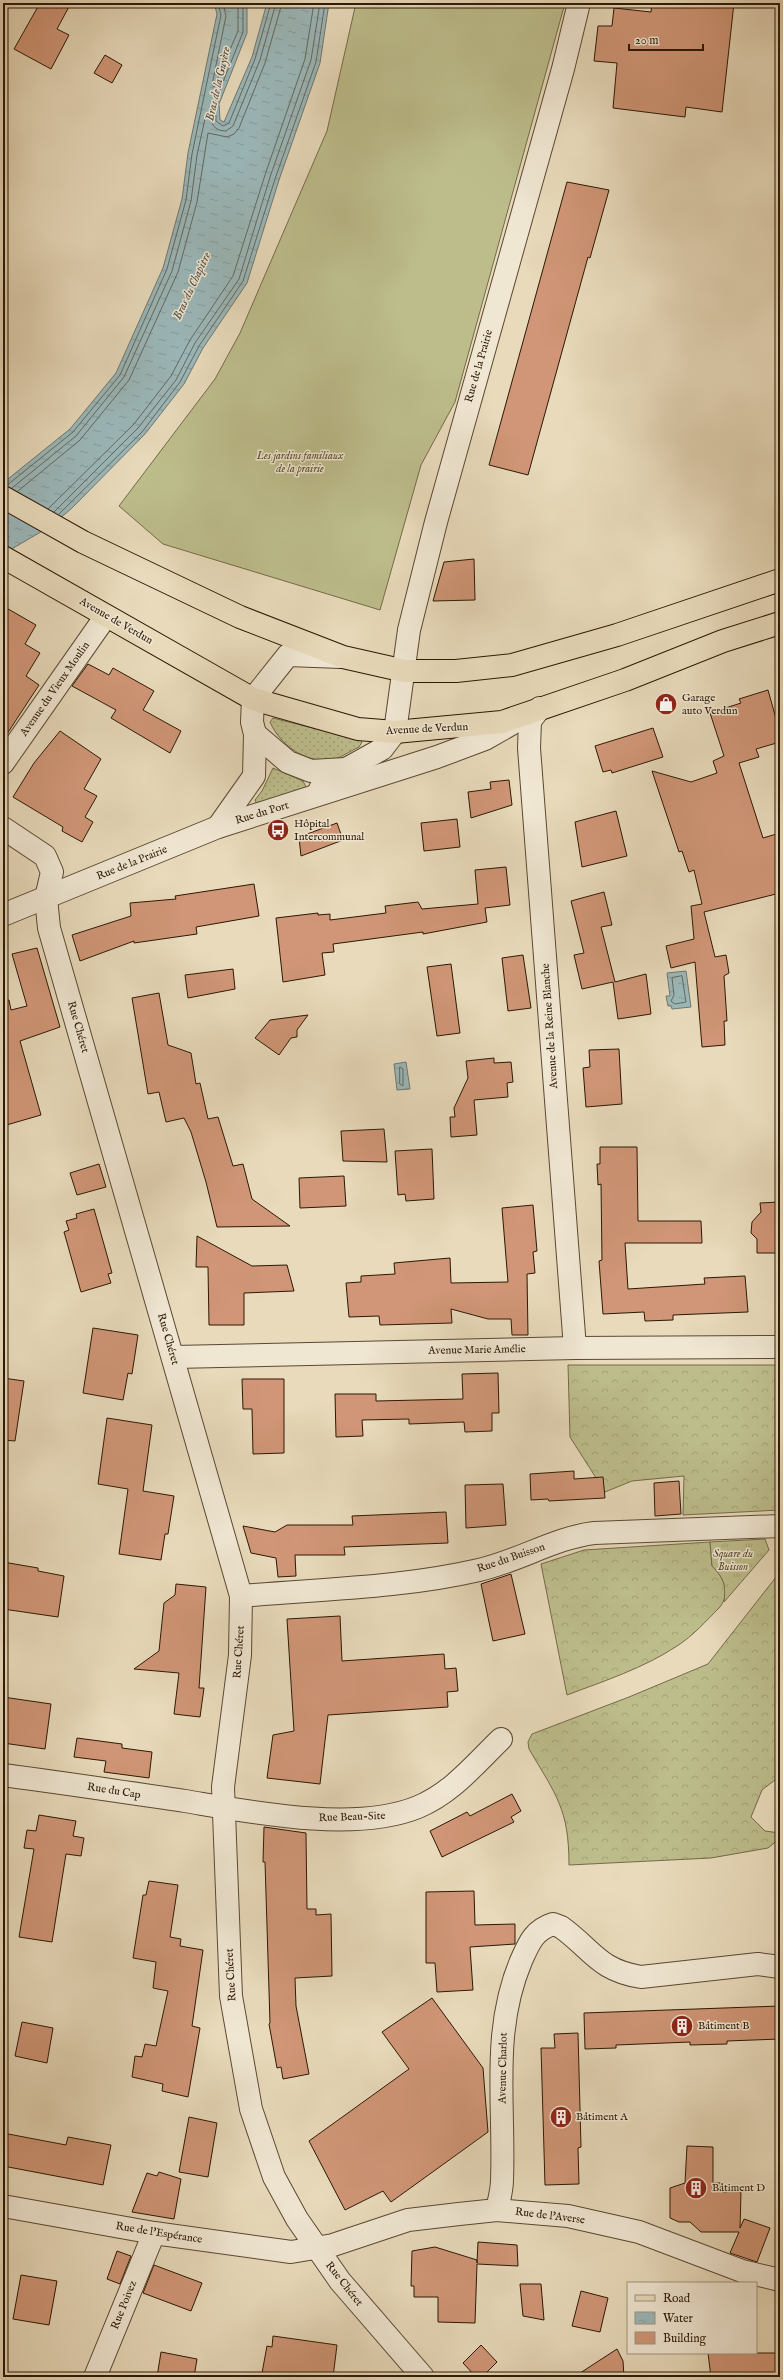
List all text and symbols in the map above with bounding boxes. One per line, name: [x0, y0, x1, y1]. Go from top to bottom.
scale bar: [629, 26, 703, 52]
text: 20 m: [635, 33, 658, 48]
water label: Bras de la Guyère: [202, 45, 234, 123]
water label: Bras du Chapitre: [170, 250, 214, 322]
street label: Rue de la Prairie: [462, 328, 496, 404]
park label: Les jardins familiaux de la prairie: [256, 449, 344, 476]
street label: Avenue de Verdun: [76, 594, 155, 648]
street label: Avenue du Vieux Moulin: [17, 639, 93, 740]
shop icon: Garage auto Verdun: [653, 691, 679, 717]
place label: Garage auto Verdun: [682, 691, 738, 718]
street label: Avenue de Verdun: [384, 720, 469, 738]
street label: Rue du Port: [234, 798, 291, 828]
bus stop icon: Hôpital Intercommunal: [265, 817, 291, 843]
place label: Hôpital Intercommunal: [294, 817, 364, 844]
street label: Rue de la Prairie: [95, 842, 169, 884]
street label: Avenue de la Reine Blanche: [539, 963, 561, 1090]
street label: Rue Chéret: [64, 1000, 92, 1055]
street label: Rue Chéret: [154, 1312, 182, 1367]
street label: Avenue Marie Amélie: [427, 1342, 526, 1358]
street label: Rue du Buisson: [475, 1540, 547, 1576]
park label: Square du Buisson: [713, 1547, 753, 1574]
street label: Rue Chéret: [230, 1625, 248, 1679]
street label: Rue du Cap: [86, 1780, 142, 1802]
street label: Rue Beau-Site: [318, 1809, 386, 1825]
street label: Rue Chéret: [223, 1948, 239, 2002]
building icon: Bâtiment B: [669, 2013, 695, 2039]
place label: Bâtiment B: [698, 2019, 750, 2033]
street label: Avenue Charlot: [495, 2032, 511, 2105]
building icon: Bâtiment A: [548, 2104, 574, 2130]
place label: Bâtiment A: [576, 2110, 628, 2124]
building icon: Bâtiment D: [683, 2175, 709, 2201]
place label: Bâtiment D: [712, 2181, 765, 2195]
street label: Rue de l'Averse: [514, 2205, 586, 2227]
street label: Rue de l'Espérance: [115, 2219, 203, 2247]
street label: Rue Chéret: [322, 2259, 366, 2309]
street label: Rue Poivez: [108, 2279, 140, 2331]
legend: [627, 2282, 757, 2354]
text: Road: [663, 2291, 691, 2306]
text: Water: [663, 2311, 694, 2326]
text: Building: [663, 2331, 707, 2346]

